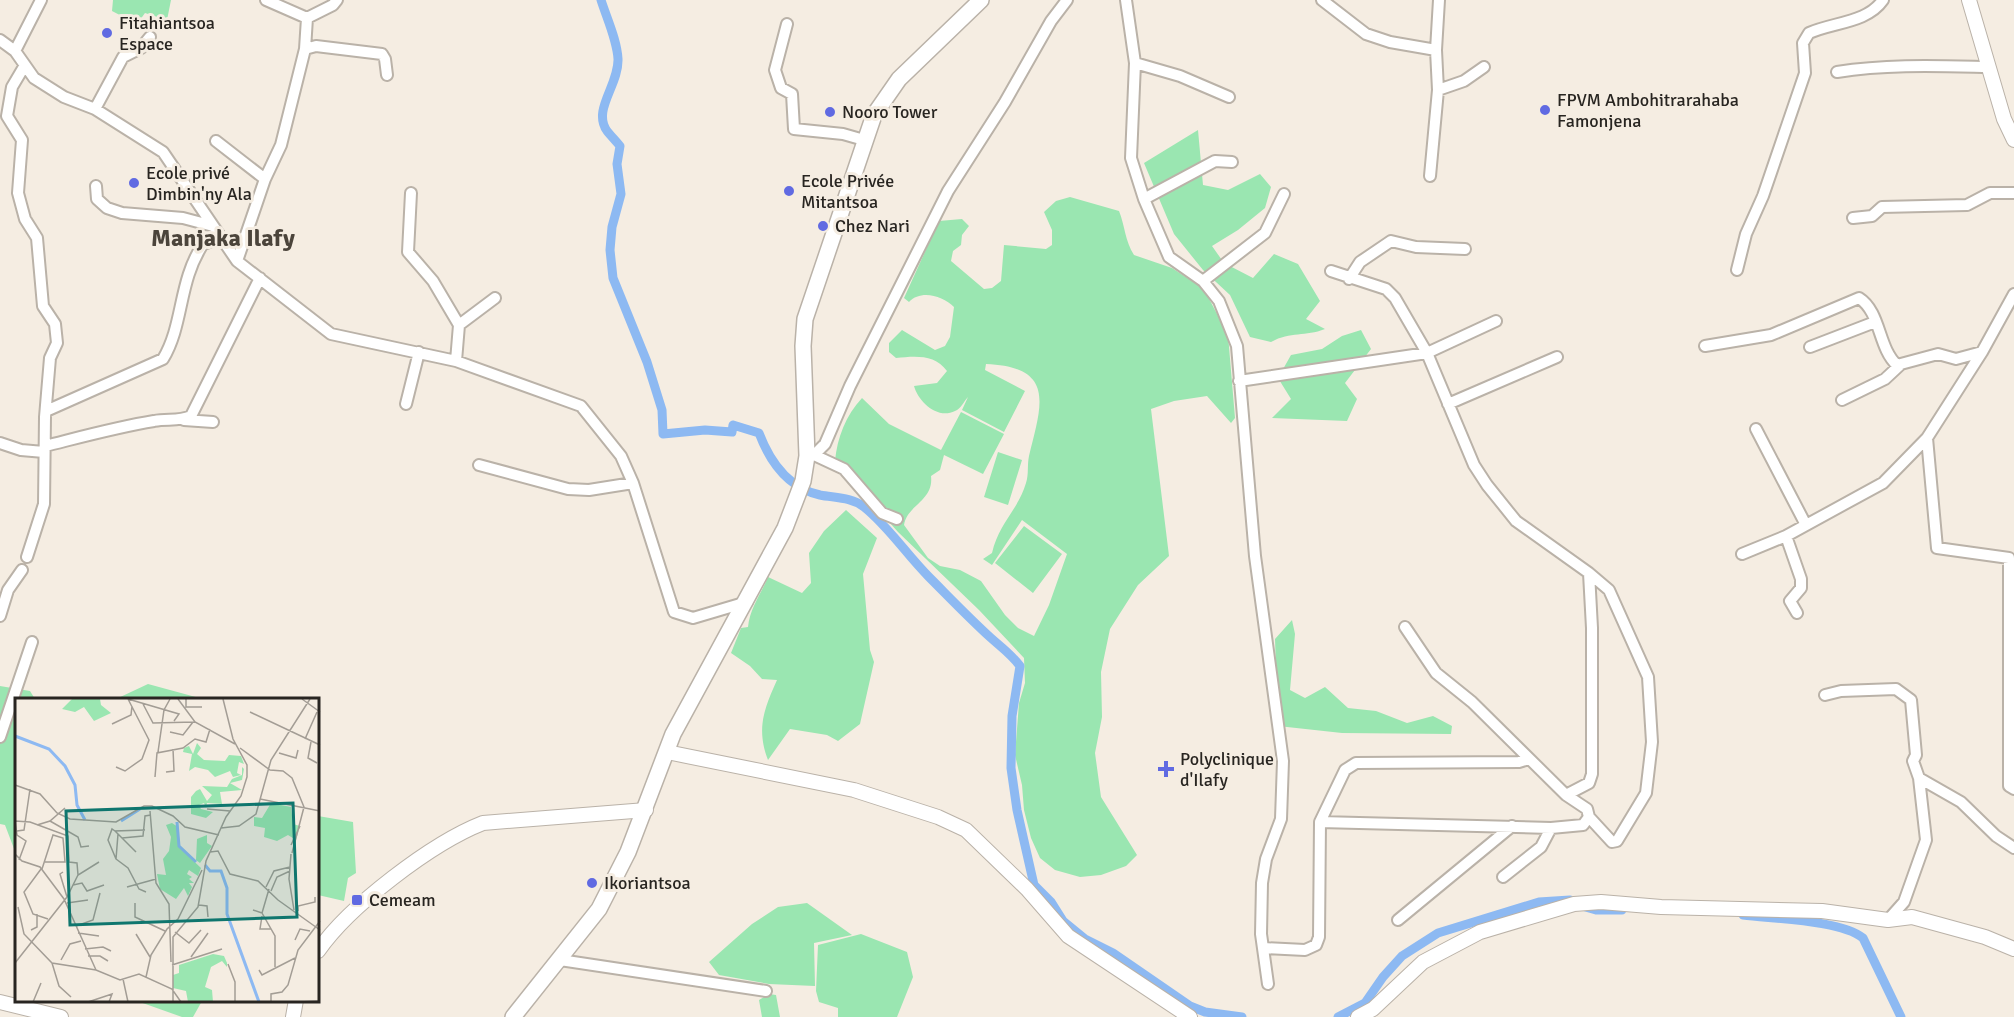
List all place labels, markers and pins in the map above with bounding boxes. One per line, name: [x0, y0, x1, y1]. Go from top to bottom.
place label: Fitahiantsoa Espace: [119, 12, 215, 55]
marker: Fitahiantsoa Espace: [100, 26, 114, 40]
place label: FPVM Ambohitrarahaba Famonjena: [1557, 89, 1739, 132]
place label: Nooro Tower: [842, 101, 938, 123]
marker: FPVM Ambohitrarahaba Famonjena: [1538, 103, 1552, 117]
marker: Nooro Tower: [823, 105, 837, 119]
place label: Ecole privé Dimbin'ny Ala: [146, 162, 252, 205]
place label: Ecole Privée Mitantsoa: [801, 170, 894, 213]
marker: Ecole privé Dimbin'ny Ala: [127, 176, 141, 190]
marker: Ecole Privée Mitantsoa: [782, 184, 796, 198]
place label: Chez Nari: [835, 215, 910, 237]
marker: Chez Nari: [816, 219, 830, 233]
place label: Polyclinique d'Ilafy: [1180, 748, 1274, 791]
marker: Polyclinique d'Ilafy: [1157, 760, 1175, 778]
place label: Ikoriantsoa: [604, 872, 691, 894]
marker: Ikoriantsoa: [585, 876, 599, 890]
place label: Cemeam: [369, 889, 436, 911]
marker: Cemeam: [350, 893, 364, 907]

